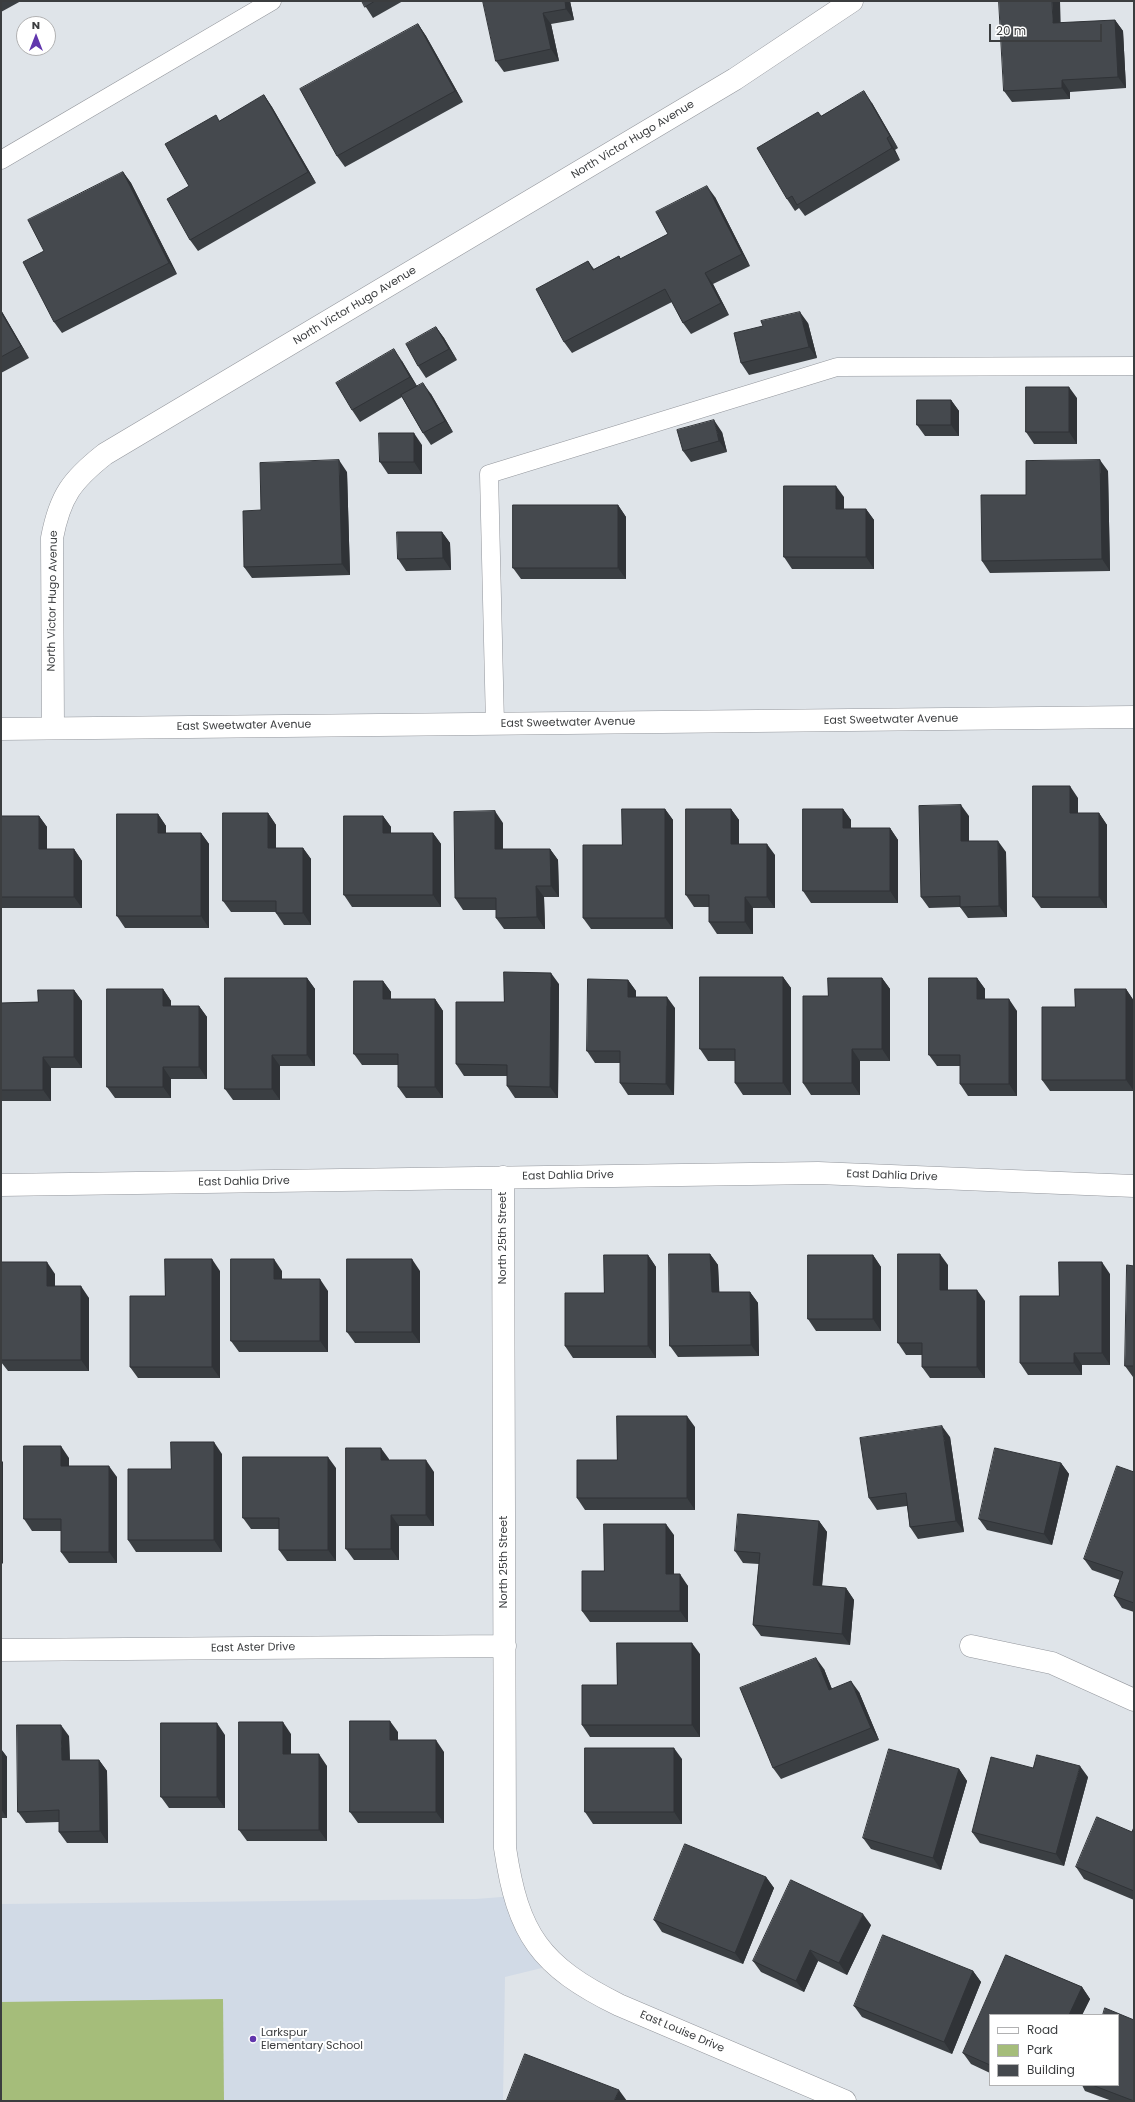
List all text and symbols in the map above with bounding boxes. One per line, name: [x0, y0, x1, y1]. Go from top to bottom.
north arrow: [16, 16, 56, 56]
scale bar: [991, 16, 1104, 42]
text: N: [32, 17, 40, 33]
text: 20 m: [996, 22, 1026, 39]
street label: North Victor Hugo Avenue: [569, 98, 697, 182]
street label: North Victor Hugo Avenue: [291, 264, 419, 348]
street label: North Victor Hugo Avenue: [45, 530, 61, 672]
street label: East Sweetwater Avenue: [824, 712, 958, 728]
street label: East Sweetwater Avenue: [501, 715, 635, 731]
street label: East Sweetwater Avenue: [177, 718, 311, 734]
street label: East Dahlia Drive: [846, 1168, 938, 1184]
street label: East Dahlia Drive: [522, 1169, 614, 1183]
street label: East Dahlia Drive: [198, 1175, 290, 1189]
street label: North 25th Street: [496, 1192, 510, 1284]
street label: North 25th Street: [497, 1516, 511, 1608]
street label: East Aster Drive: [211, 1641, 295, 1655]
street label: East Louise Drive: [638, 2008, 726, 2056]
legend: [989, 2014, 1119, 2086]
text: Road: [1027, 2021, 1058, 2038]
place label: Larkspur Elementary School: [261, 2026, 363, 2052]
marker: Larkspur Elementary School: [248, 2034, 258, 2044]
text: Park: [1027, 2041, 1053, 2058]
text: Building: [1027, 2061, 1075, 2078]

